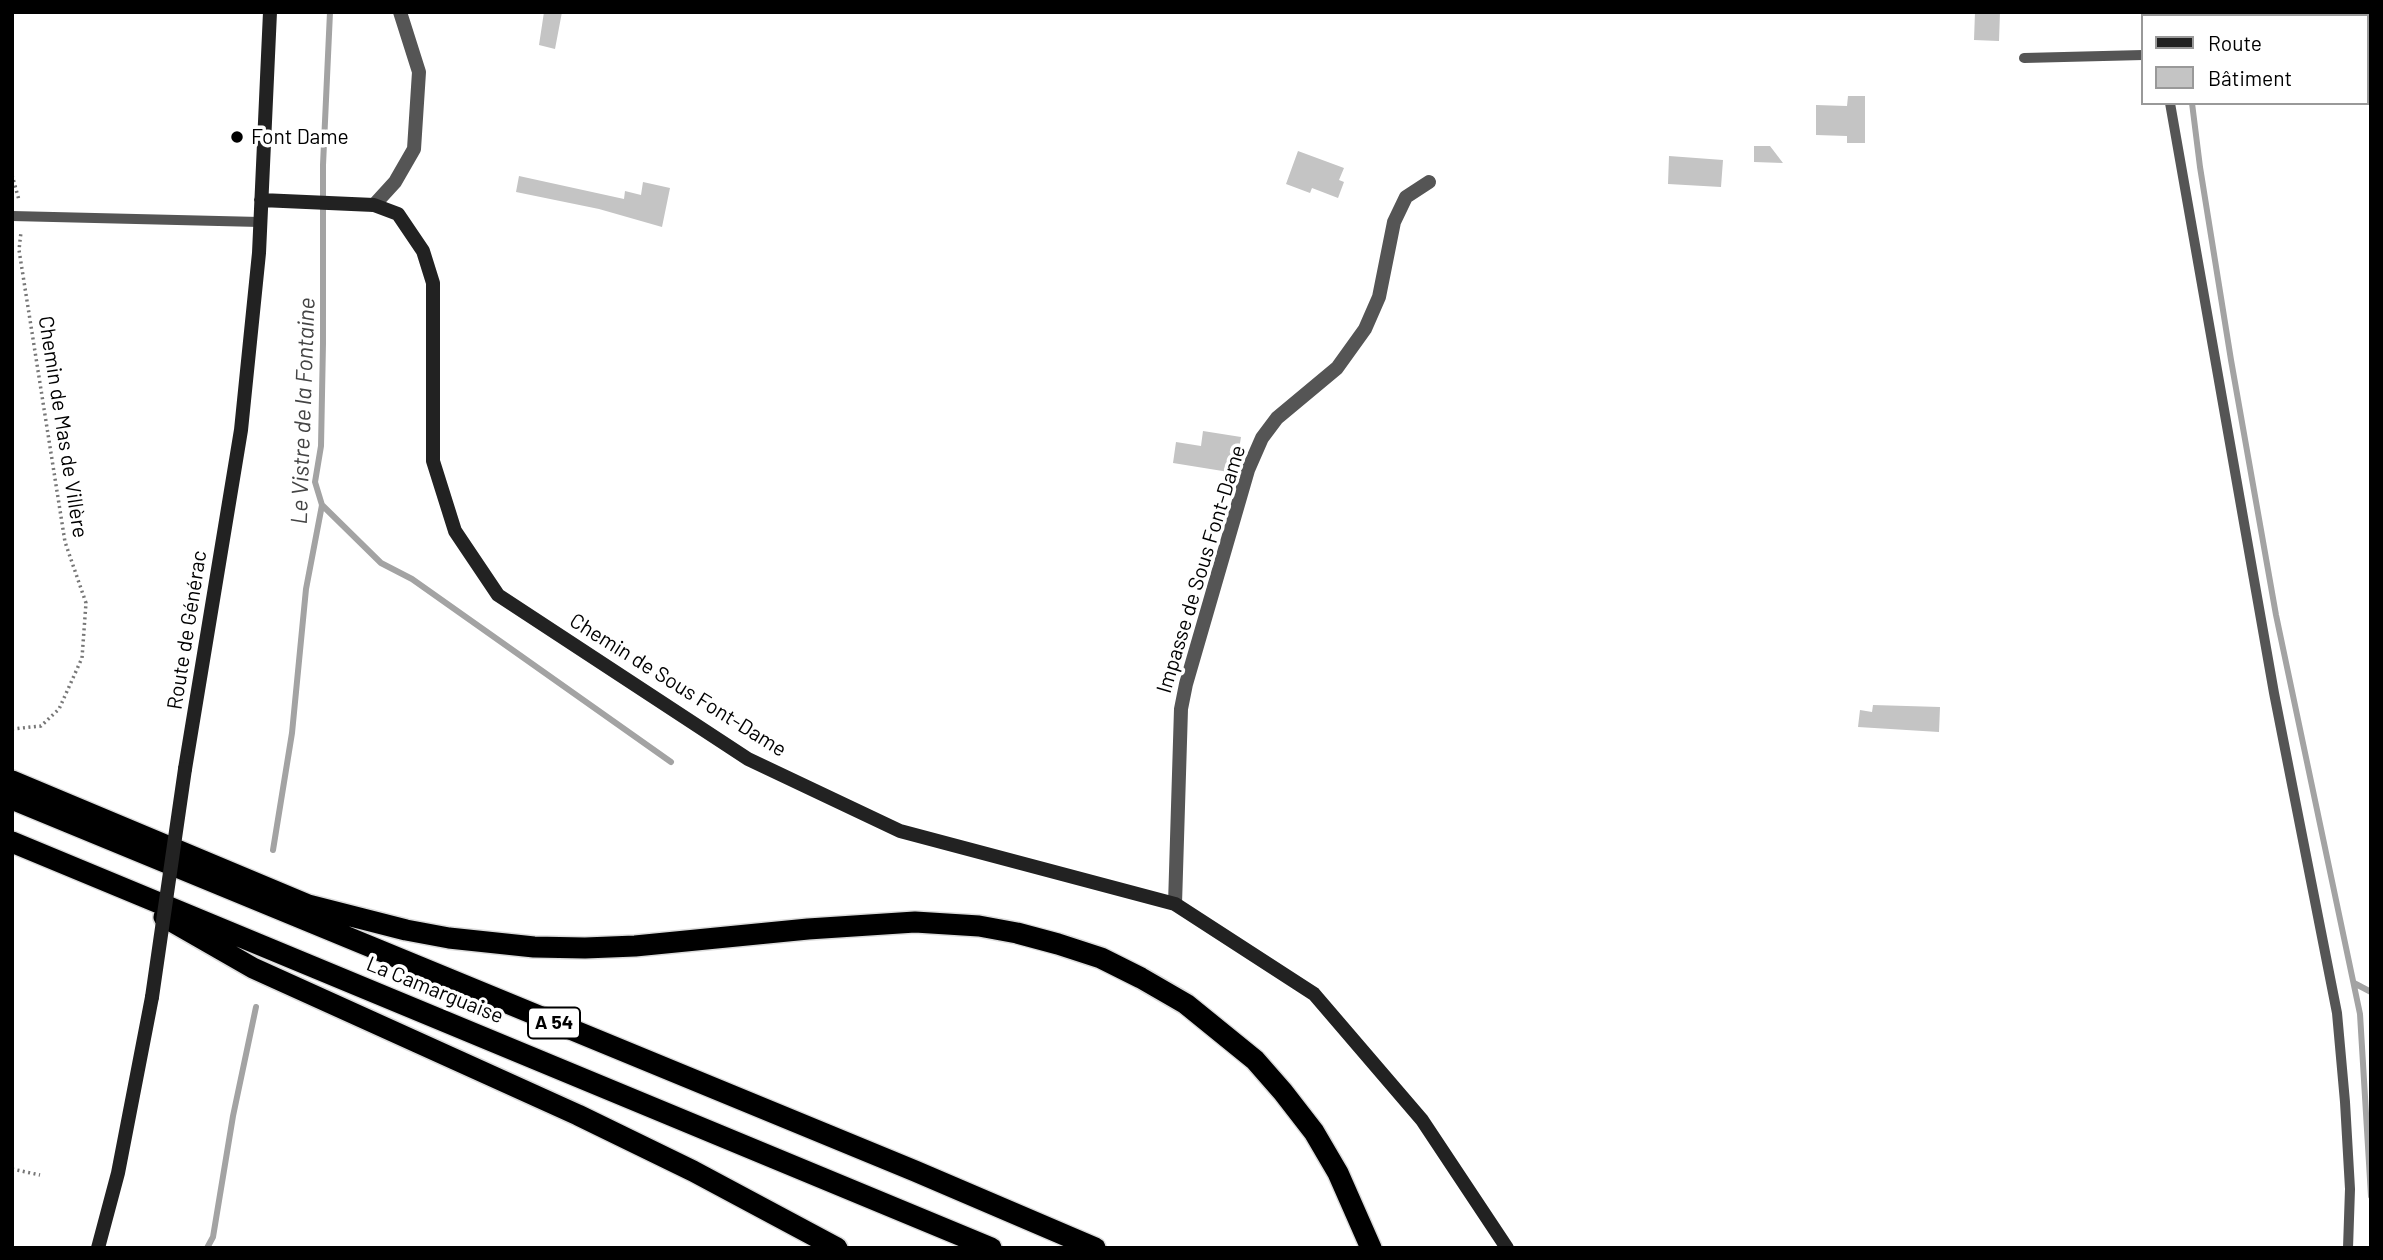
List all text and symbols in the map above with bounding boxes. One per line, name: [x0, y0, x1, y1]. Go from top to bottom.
legend: [2142, 14, 2369, 105]
text: Route: [2208, 30, 2262, 55]
text: Bâtiment: [2208, 65, 2292, 90]
place label: Font Dame: [251, 124, 349, 150]
marker: Font Dame: [229, 129, 245, 145]
water label: Le Vistre de la Fontaine: [285, 297, 321, 525]
street label: Chemin de Mas de Villère: [33, 314, 93, 540]
street label: Impasse de Sous Font-Dame: [1151, 442, 1251, 696]
street label: Route de Générac: [162, 549, 212, 711]
street label: Chemin de Sous Font-Dame: [565, 608, 791, 762]
street label: La Camarguaise: [363, 951, 507, 1029]
road number: A 54: [528, 1007, 580, 1038]

